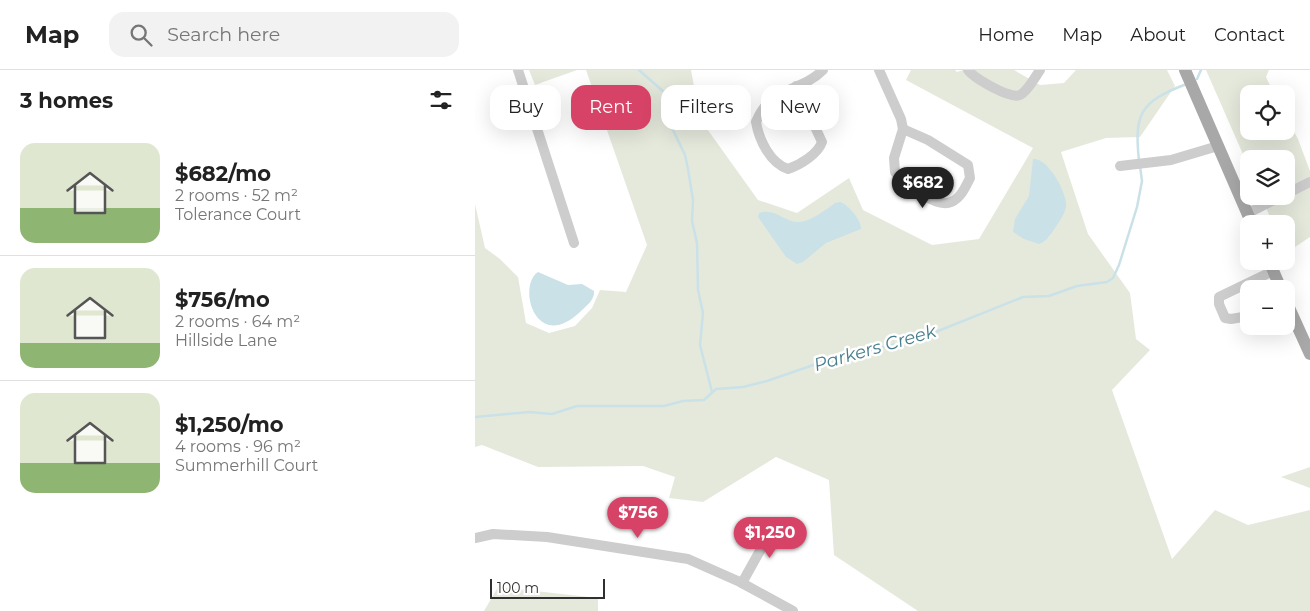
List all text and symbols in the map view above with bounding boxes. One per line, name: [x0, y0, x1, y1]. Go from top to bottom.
search box: [109, 12, 459, 57]
text: Map: [25, 20, 79, 49]
icon: search: [127, 21, 155, 49]
text: Search here: [167, 23, 280, 46]
text: Home: [978, 24, 1034, 46]
text: Map: [1062, 24, 1102, 46]
text: About: [1130, 24, 1186, 46]
text: Contact: [1214, 24, 1285, 46]
chip: Buy: [490, 85, 561, 130]
chip: Rent: [571, 85, 651, 130]
chip: Filters: [661, 85, 751, 130]
chip: New: [761, 85, 839, 130]
map controls: [1240, 85, 1295, 335]
button: locate: [1240, 85, 1295, 140]
icon: filters: [427, 86, 455, 114]
text: 3 homes: [20, 88, 113, 113]
button: layers: [1240, 150, 1295, 205]
text: $682/mo: [175, 161, 271, 186]
icon: home: [60, 163, 120, 223]
pin: $682: [893, 166, 953, 209]
text: $682: [903, 173, 943, 192]
text: 2 rooms · 52 m²: [175, 186, 298, 205]
text: Tolerance Court: [175, 205, 301, 224]
button: +: [1240, 215, 1295, 270]
button: −: [1240, 280, 1295, 335]
text: $756/mo: [175, 287, 270, 312]
icon: home: [60, 288, 120, 348]
text: 2 rooms · 64 m²: [175, 312, 300, 331]
water label: Parkers Creek: [811, 320, 940, 376]
text: Hillside Lane: [175, 331, 277, 350]
text: $1,250/mo: [175, 412, 284, 437]
icon: home: [60, 413, 120, 473]
text: 4 rooms · 96 m²: [175, 437, 301, 456]
text: Summerhill Court: [175, 456, 318, 475]
pin: $756: [608, 496, 668, 539]
text: $756: [618, 503, 658, 522]
pin: $1,250: [729, 516, 811, 559]
text: $1,250: [745, 523, 795, 542]
scale bar: [490, 576, 605, 599]
text: 100 m: [497, 579, 539, 597]

